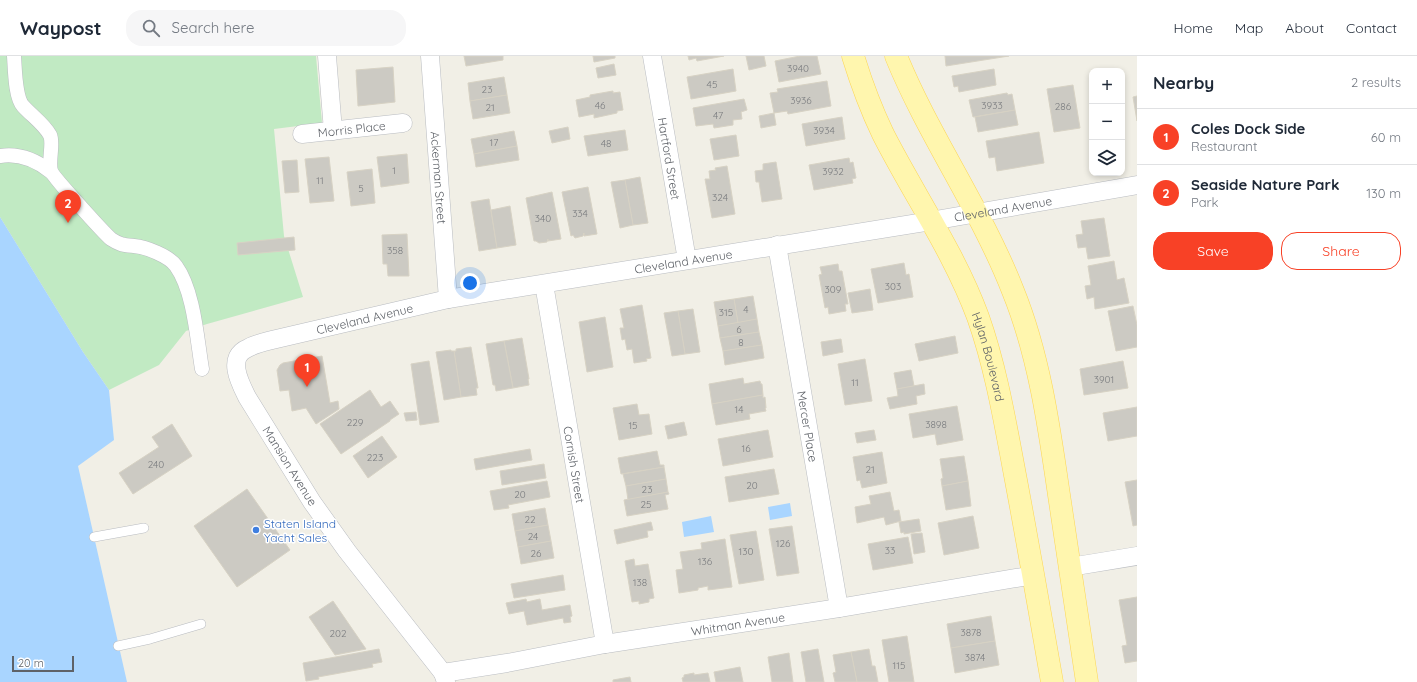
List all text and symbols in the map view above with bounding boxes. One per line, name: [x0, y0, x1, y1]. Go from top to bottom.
search box: [126, 10, 406, 46]
text: Waypost: [20, 16, 102, 40]
icon: search: [140, 17, 162, 39]
text: Search here: [172, 18, 254, 37]
text: Home: [1174, 19, 1213, 37]
text: Map: [1235, 19, 1263, 37]
text: About: [1285, 19, 1324, 37]
text: Contact: [1346, 19, 1397, 37]
house number: 3940: [787, 62, 809, 75]
map controls: [1089, 68, 1125, 176]
button: +: [1089, 68, 1125, 104]
text: Nearby: [1153, 72, 1214, 93]
text: 2 results: [1351, 74, 1401, 90]
house number: 45: [707, 78, 717, 91]
house number: 23: [482, 83, 492, 96]
house number: 3936: [790, 94, 812, 107]
house number: 46: [595, 99, 606, 112]
house number: 3933: [981, 99, 1003, 112]
house number: 286: [1055, 100, 1072, 113]
house number: 21: [485, 101, 495, 114]
button: −: [1089, 104, 1125, 140]
house number: 47: [713, 109, 723, 122]
street label: Hartford Street: [655, 116, 684, 201]
street label: Morris Place: [317, 117, 387, 140]
text: Coles Dock Side: [1191, 119, 1305, 138]
house number: 3934: [813, 124, 835, 137]
text: 1: [1163, 129, 1169, 145]
text: 60 m: [1371, 129, 1401, 145]
street label: Ackerman Street: [428, 131, 450, 225]
house number: 17: [490, 136, 498, 149]
house number: 48: [601, 137, 611, 150]
text: Restaurant: [1191, 138, 1257, 154]
button: layers: [1089, 140, 1125, 176]
house number: 1: [392, 164, 396, 177]
house number: 3932: [822, 165, 844, 178]
house number: 11: [316, 174, 324, 187]
text: Seaside Nature Park: [1191, 175, 1340, 194]
house number: 5: [358, 182, 364, 195]
text: 2: [1162, 185, 1170, 201]
text: 130 m: [1366, 185, 1401, 201]
pin: 2: [55, 190, 81, 223]
house number: 324: [712, 191, 728, 204]
street label: Cleveland Avenue: [953, 192, 1053, 224]
text: Park: [1191, 194, 1219, 210]
house number: 334: [572, 207, 588, 220]
house number: 340: [535, 212, 551, 225]
button: Save: [1153, 232, 1273, 270]
button: Share: [1281, 232, 1401, 270]
house number: 358: [387, 244, 403, 257]
street label: Cleveland Avenue: [633, 246, 734, 276]
your location: [460, 273, 480, 293]
house number: 303: [885, 280, 901, 293]
house number: 309: [825, 283, 842, 296]
street label: Cleveland Avenue: [315, 300, 415, 337]
house number: 4: [743, 303, 749, 316]
house number: 315: [719, 306, 733, 319]
street label: Hylan Boulevard: [969, 310, 1008, 403]
house number: 6: [736, 323, 742, 336]
house number: 8: [738, 336, 744, 349]
pin: 1: [294, 354, 320, 387]
house number: 3901: [1094, 373, 1114, 386]
house number: 11: [851, 376, 859, 389]
street label: Mercer Place: [795, 390, 821, 463]
house number: 14: [735, 403, 743, 416]
house number: 229: [347, 416, 364, 429]
house number: 3898: [925, 418, 947, 431]
house number: 15: [628, 419, 638, 432]
street label: Mansion Avenue: [260, 424, 321, 509]
street label: Cornish Street: [561, 425, 588, 504]
house number: 16: [741, 442, 751, 455]
house number: 223: [367, 451, 383, 464]
house number: 240: [148, 458, 164, 471]
house number: 21: [865, 463, 875, 476]
house number: 20: [746, 479, 758, 492]
house number: 23: [642, 483, 652, 496]
house number: 20: [514, 488, 526, 501]
house number: 25: [641, 498, 652, 511]
house number: 22: [524, 513, 536, 526]
place label: Staten Island Yacht Sales: [264, 516, 336, 545]
marker: Staten Island Yacht Sales: [251, 525, 261, 535]
house number: 24: [528, 530, 538, 543]
house number: 126: [776, 537, 791, 550]
house number: 33: [885, 544, 895, 557]
house number: 130: [739, 545, 753, 558]
house number: 26: [531, 547, 542, 560]
house number: 136: [698, 555, 713, 568]
house number: 138: [633, 576, 647, 589]
street label: Whitman Avenue: [690, 609, 786, 638]
house number: 3878: [961, 626, 981, 639]
house number: 202: [329, 627, 347, 640]
house number: 3874: [965, 651, 985, 664]
scale bar: [12, 654, 74, 673]
text: 20 m: [18, 656, 44, 670]
house number: 115: [893, 659, 905, 672]

